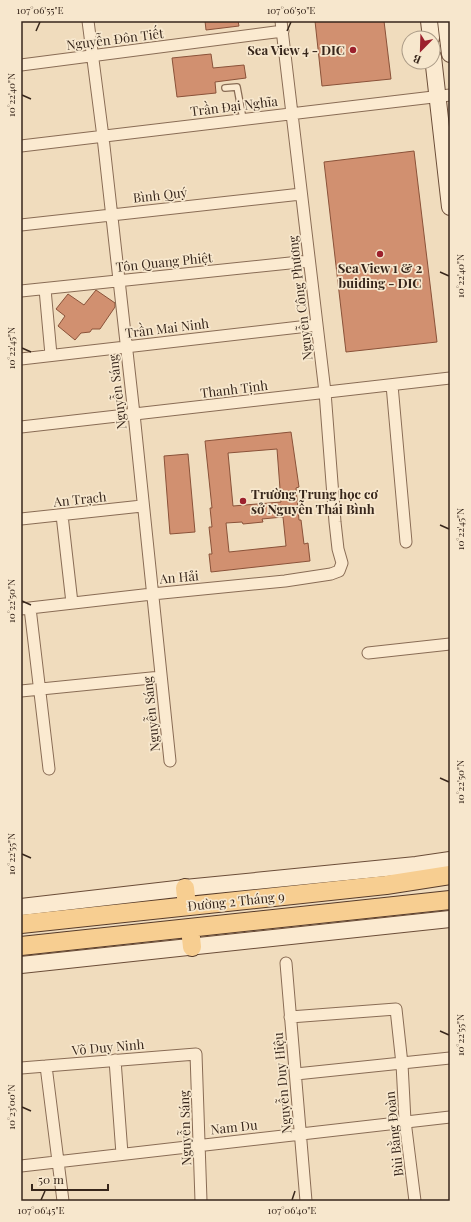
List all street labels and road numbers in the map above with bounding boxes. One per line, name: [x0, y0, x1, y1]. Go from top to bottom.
street label: Nguyễn Đôn Tiết: [65, 23, 165, 53]
street label: Trần Đại Nghĩa: [189, 92, 279, 119]
street label: Bình Quý: [132, 183, 188, 206]
street label: Nguyễn Công Phương: [283, 235, 316, 361]
street label: Tôn Quang Phiệt: [115, 248, 214, 275]
street label: Trần Mai Ninh: [124, 314, 210, 341]
street label: Nguyễn Sáng: [103, 353, 130, 431]
street label: Thanh Tịnh: [199, 376, 269, 401]
street label: An Trạch: [52, 487, 108, 510]
street label: An Hải: [158, 566, 199, 587]
street label: Nguyễn Sáng: [138, 676, 163, 752]
street label: Đường 2 Tháng 9: [187, 887, 285, 914]
street label: Nguyễn Duy Hiệu: [269, 1031, 294, 1134]
street label: Võ Duy Ninh: [70, 1035, 145, 1058]
street label: Nguyễn Sáng: [175, 1090, 194, 1166]
street label: Bùi Bằng Đoàn: [381, 1090, 406, 1178]
street label: Nam Du: [210, 1116, 259, 1137]

